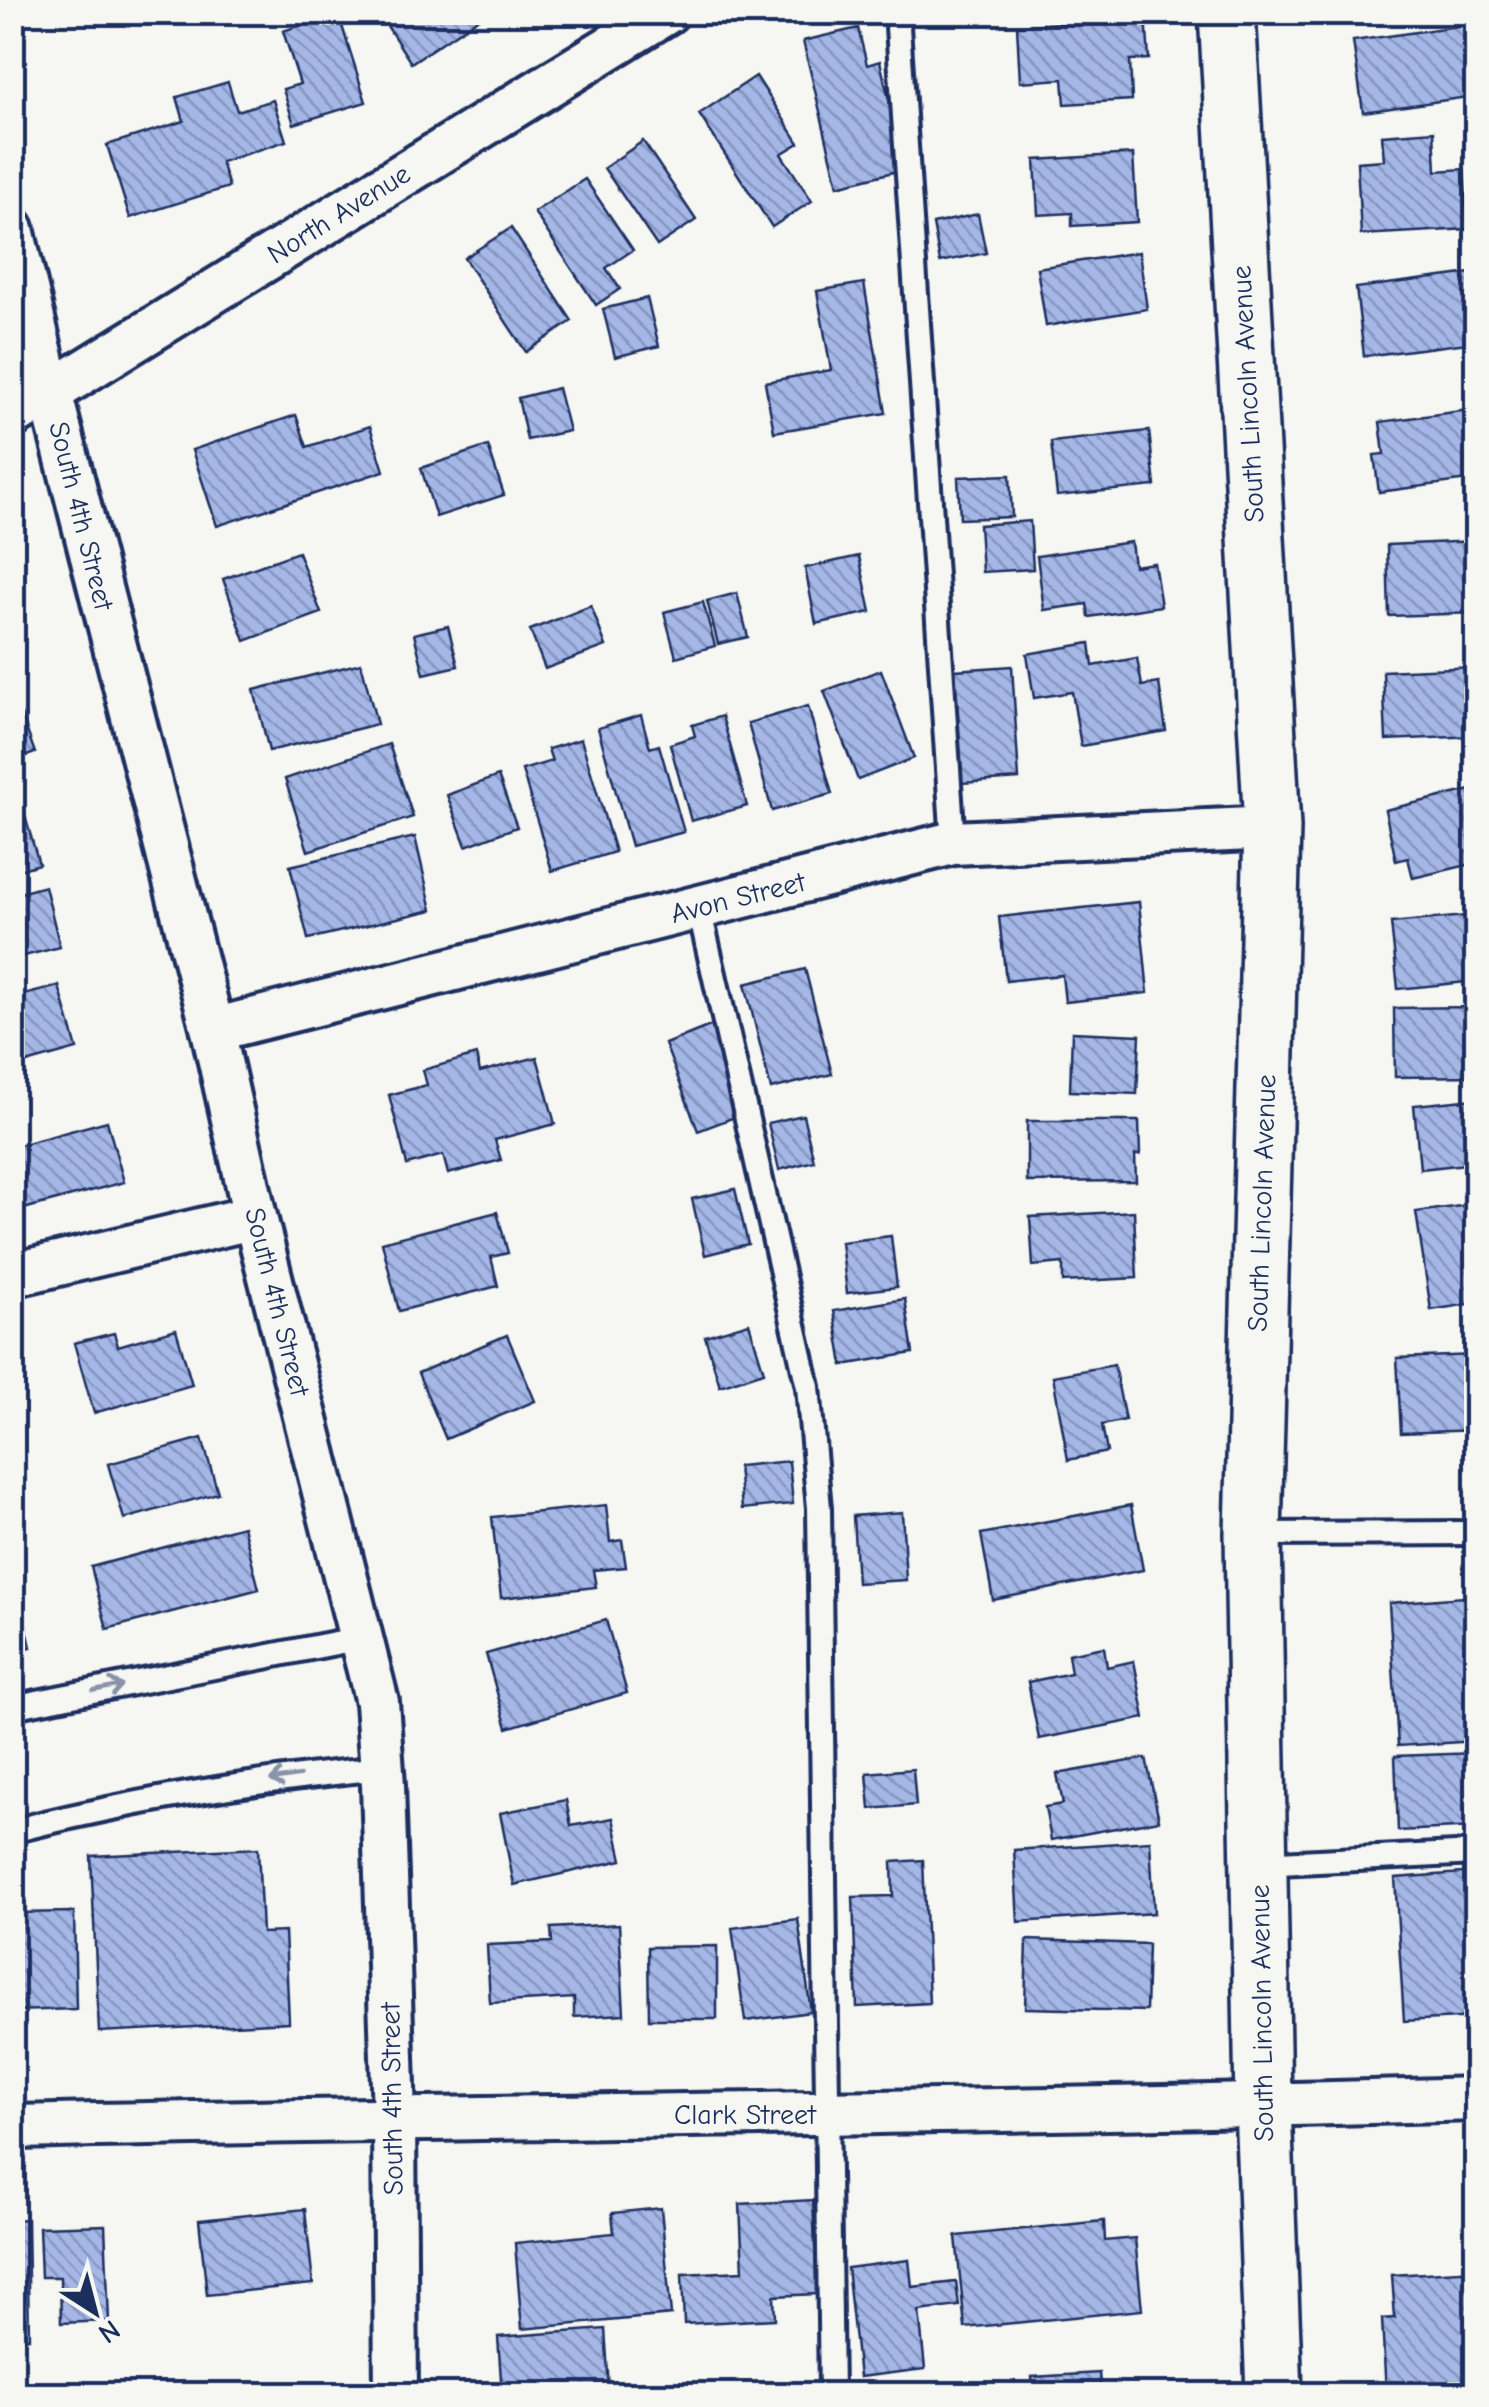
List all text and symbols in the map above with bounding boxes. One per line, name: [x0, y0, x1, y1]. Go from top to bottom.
street label: North Avenue: [262, 158, 416, 270]
street label: South Lincoln Avenue: [1225, 265, 1271, 523]
street label: South 4th Street: [42, 419, 120, 614]
street label: Avon Street: [668, 866, 809, 930]
street label: South Lincoln Avenue: [1242, 1074, 1282, 1332]
street label: South 4th Street: [238, 1205, 316, 1400]
one-way arrow: [91, 1678, 123, 1697]
one-way arrow: [269, 1769, 301, 1788]
street label: South Lincoln Avenue: [1244, 1884, 1280, 2142]
street label: South 4th Street: [374, 2001, 410, 2196]
street label: Clark Street: [674, 2099, 817, 2131]
north arrow: [45, 2262, 145, 2362]
text: N: [92, 2313, 126, 2350]

